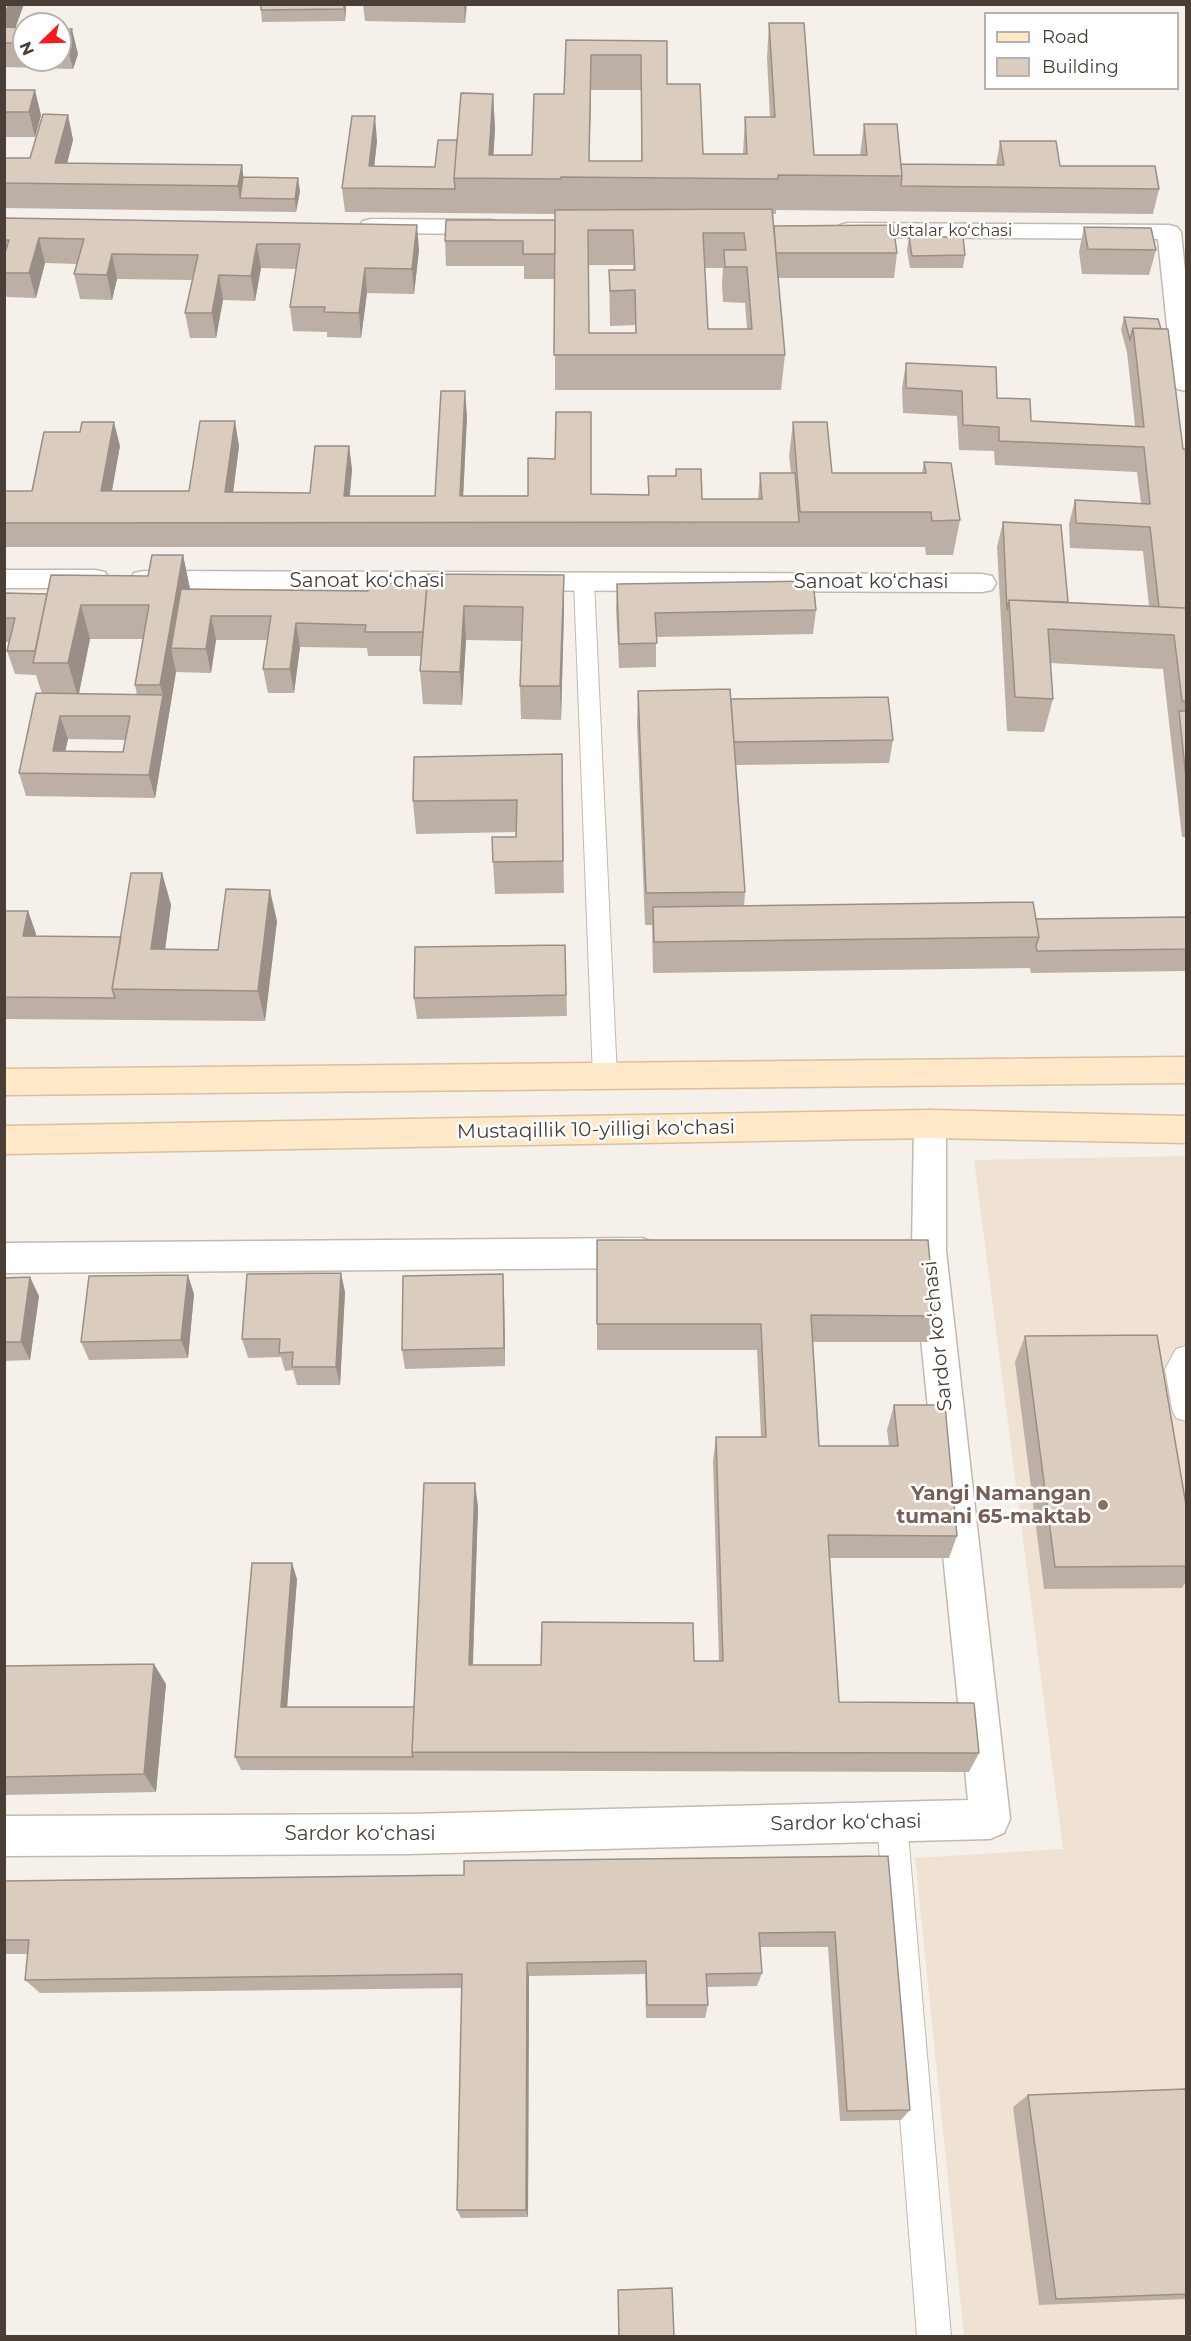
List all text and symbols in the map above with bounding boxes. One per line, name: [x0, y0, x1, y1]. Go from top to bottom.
north arrow: [12, 12, 72, 72]
legend: [984, 12, 1179, 90]
text: Road: [1042, 26, 1089, 48]
text: N: [16, 39, 38, 58]
text: Building: [1042, 56, 1119, 78]
street label: Ustalar koʻchasi: [888, 221, 1012, 241]
street label: Sanoat koʻchasi: [289, 569, 445, 593]
street label: Sanoat koʻchasi: [793, 570, 949, 594]
street label: Mustaqillik 10-yilligi ko'chasi: [457, 1116, 735, 1144]
street label: Sardor koʻchasi: [918, 1260, 958, 1412]
place label: Yangi Namangan tumani 65-maktab: [896, 1482, 1091, 1529]
marker: Yangi Namangan tumani 65-maktab: [1096, 1498, 1110, 1512]
street label: Sardor koʻchasi: [770, 1810, 922, 1836]
street label: Sardor koʻchasi: [284, 1822, 436, 1846]

